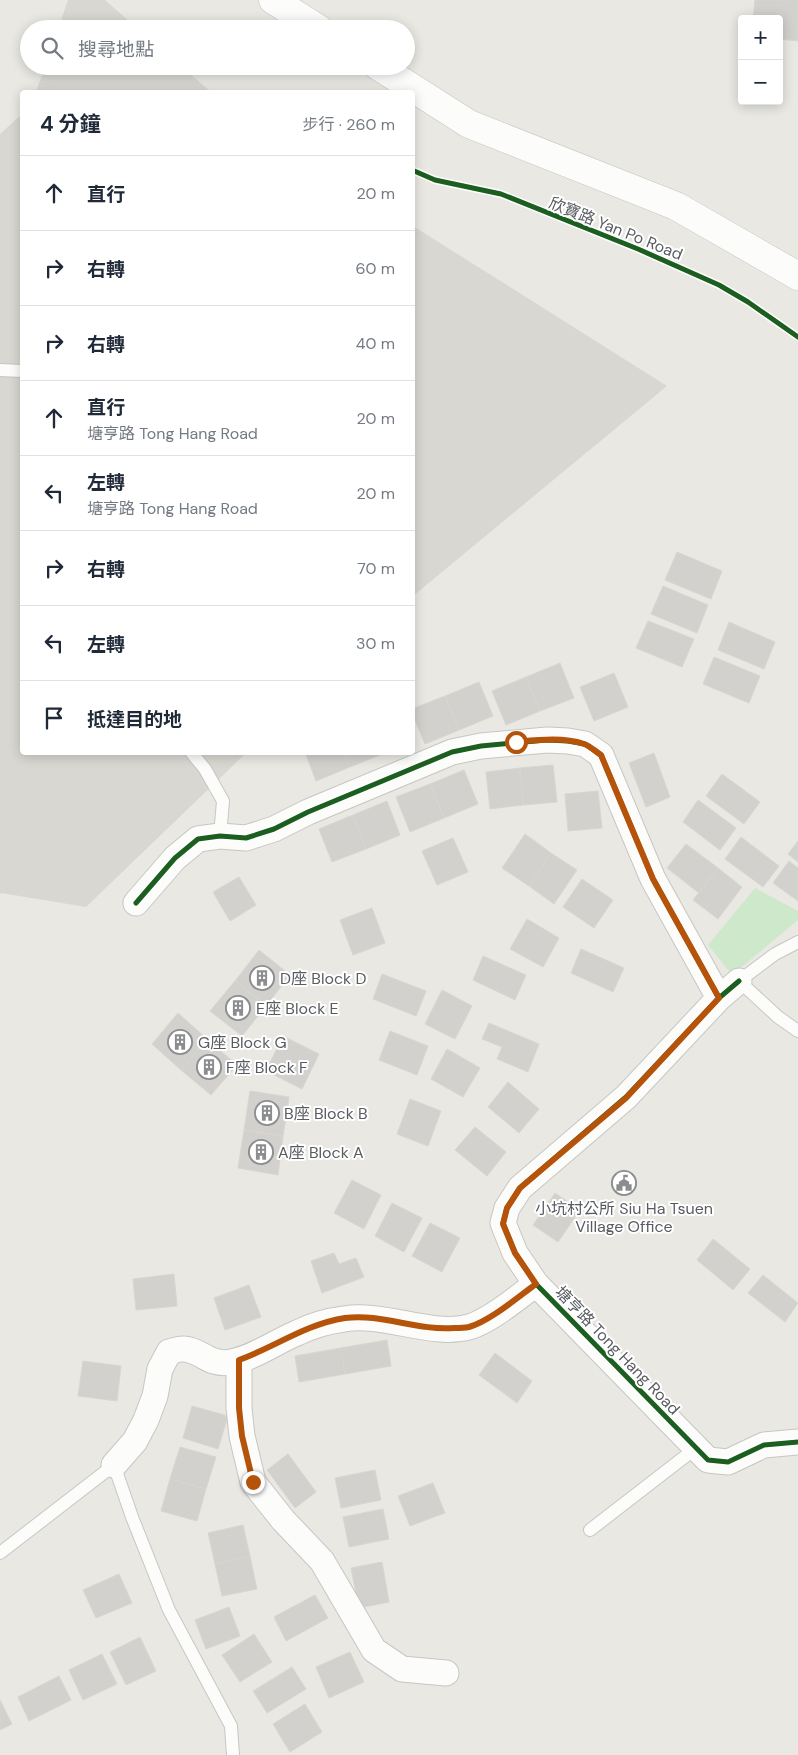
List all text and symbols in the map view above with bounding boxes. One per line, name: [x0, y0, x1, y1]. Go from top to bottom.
map controls: [738, 15, 783, 105]
button: +: [738, 15, 783, 60]
search box: [20, 20, 415, 75]
icon: search: [38, 34, 66, 62]
text: 搜尋地點: [78, 37, 154, 62]
button: −: [738, 60, 783, 105]
text: 4 分鐘: [40, 110, 101, 138]
text: 步行 · 260 m: [303, 114, 395, 135]
icon: ahead: [40, 179, 68, 207]
text: 直行: [87, 182, 125, 207]
text: 20 m: [356, 183, 395, 204]
street label: 欣寶路 Yan Po Road: [546, 192, 686, 265]
icon: right: [40, 254, 68, 282]
text: 右轉: [87, 257, 125, 282]
text: 60 m: [355, 258, 395, 279]
icon: right: [40, 329, 68, 357]
text: 右轉: [87, 332, 125, 357]
text: 40 m: [356, 333, 395, 354]
text: 直行: [87, 395, 125, 420]
icon: ahead: [40, 404, 68, 432]
text: 20 m: [356, 408, 395, 429]
text: 塘亨路 Tong Hang Road: [87, 423, 258, 444]
text: 左轉: [87, 470, 125, 495]
icon: left: [40, 479, 68, 507]
text: 20 m: [356, 483, 395, 504]
text: 塘亨路 Tong Hang Road: [87, 498, 258, 519]
icon: right: [40, 554, 68, 582]
text: 右轉: [87, 557, 125, 582]
text: 70 m: [357, 558, 395, 579]
icon: left: [40, 629, 68, 657]
text: 左轉: [87, 632, 125, 657]
text: 30 m: [356, 633, 395, 654]
icon: arrive: [40, 704, 68, 732]
text: 抵達目的地: [87, 707, 182, 732]
route start: [505, 731, 528, 754]
building icon: D座 Block D: [249, 965, 275, 991]
place label: D座 Block D: [280, 968, 366, 989]
building icon: E座 Block E: [225, 995, 251, 1021]
place label: E座 Block E: [256, 998, 339, 1019]
building icon: G座 Block G: [167, 1029, 193, 1055]
place label: G座 Block G: [198, 1032, 287, 1053]
building icon: F座 Block F: [196, 1054, 222, 1080]
place label: F座 Block F: [226, 1057, 308, 1078]
building icon: B座 Block B: [254, 1100, 280, 1126]
place label: B座 Block B: [284, 1103, 368, 1124]
building icon: A座 Block A: [248, 1139, 274, 1165]
place label: A座 Block A: [278, 1142, 364, 1163]
public building icon: 小坑村公所 Siu Ha Tsuen Village Office: [611, 1170, 637, 1196]
place label: 小坑村公所 Siu Ha Tsuen Village Office: [535, 1198, 713, 1237]
street label: 塘亨路 Tong Hang Road: [551, 1282, 685, 1419]
route end: [242, 1471, 265, 1494]

